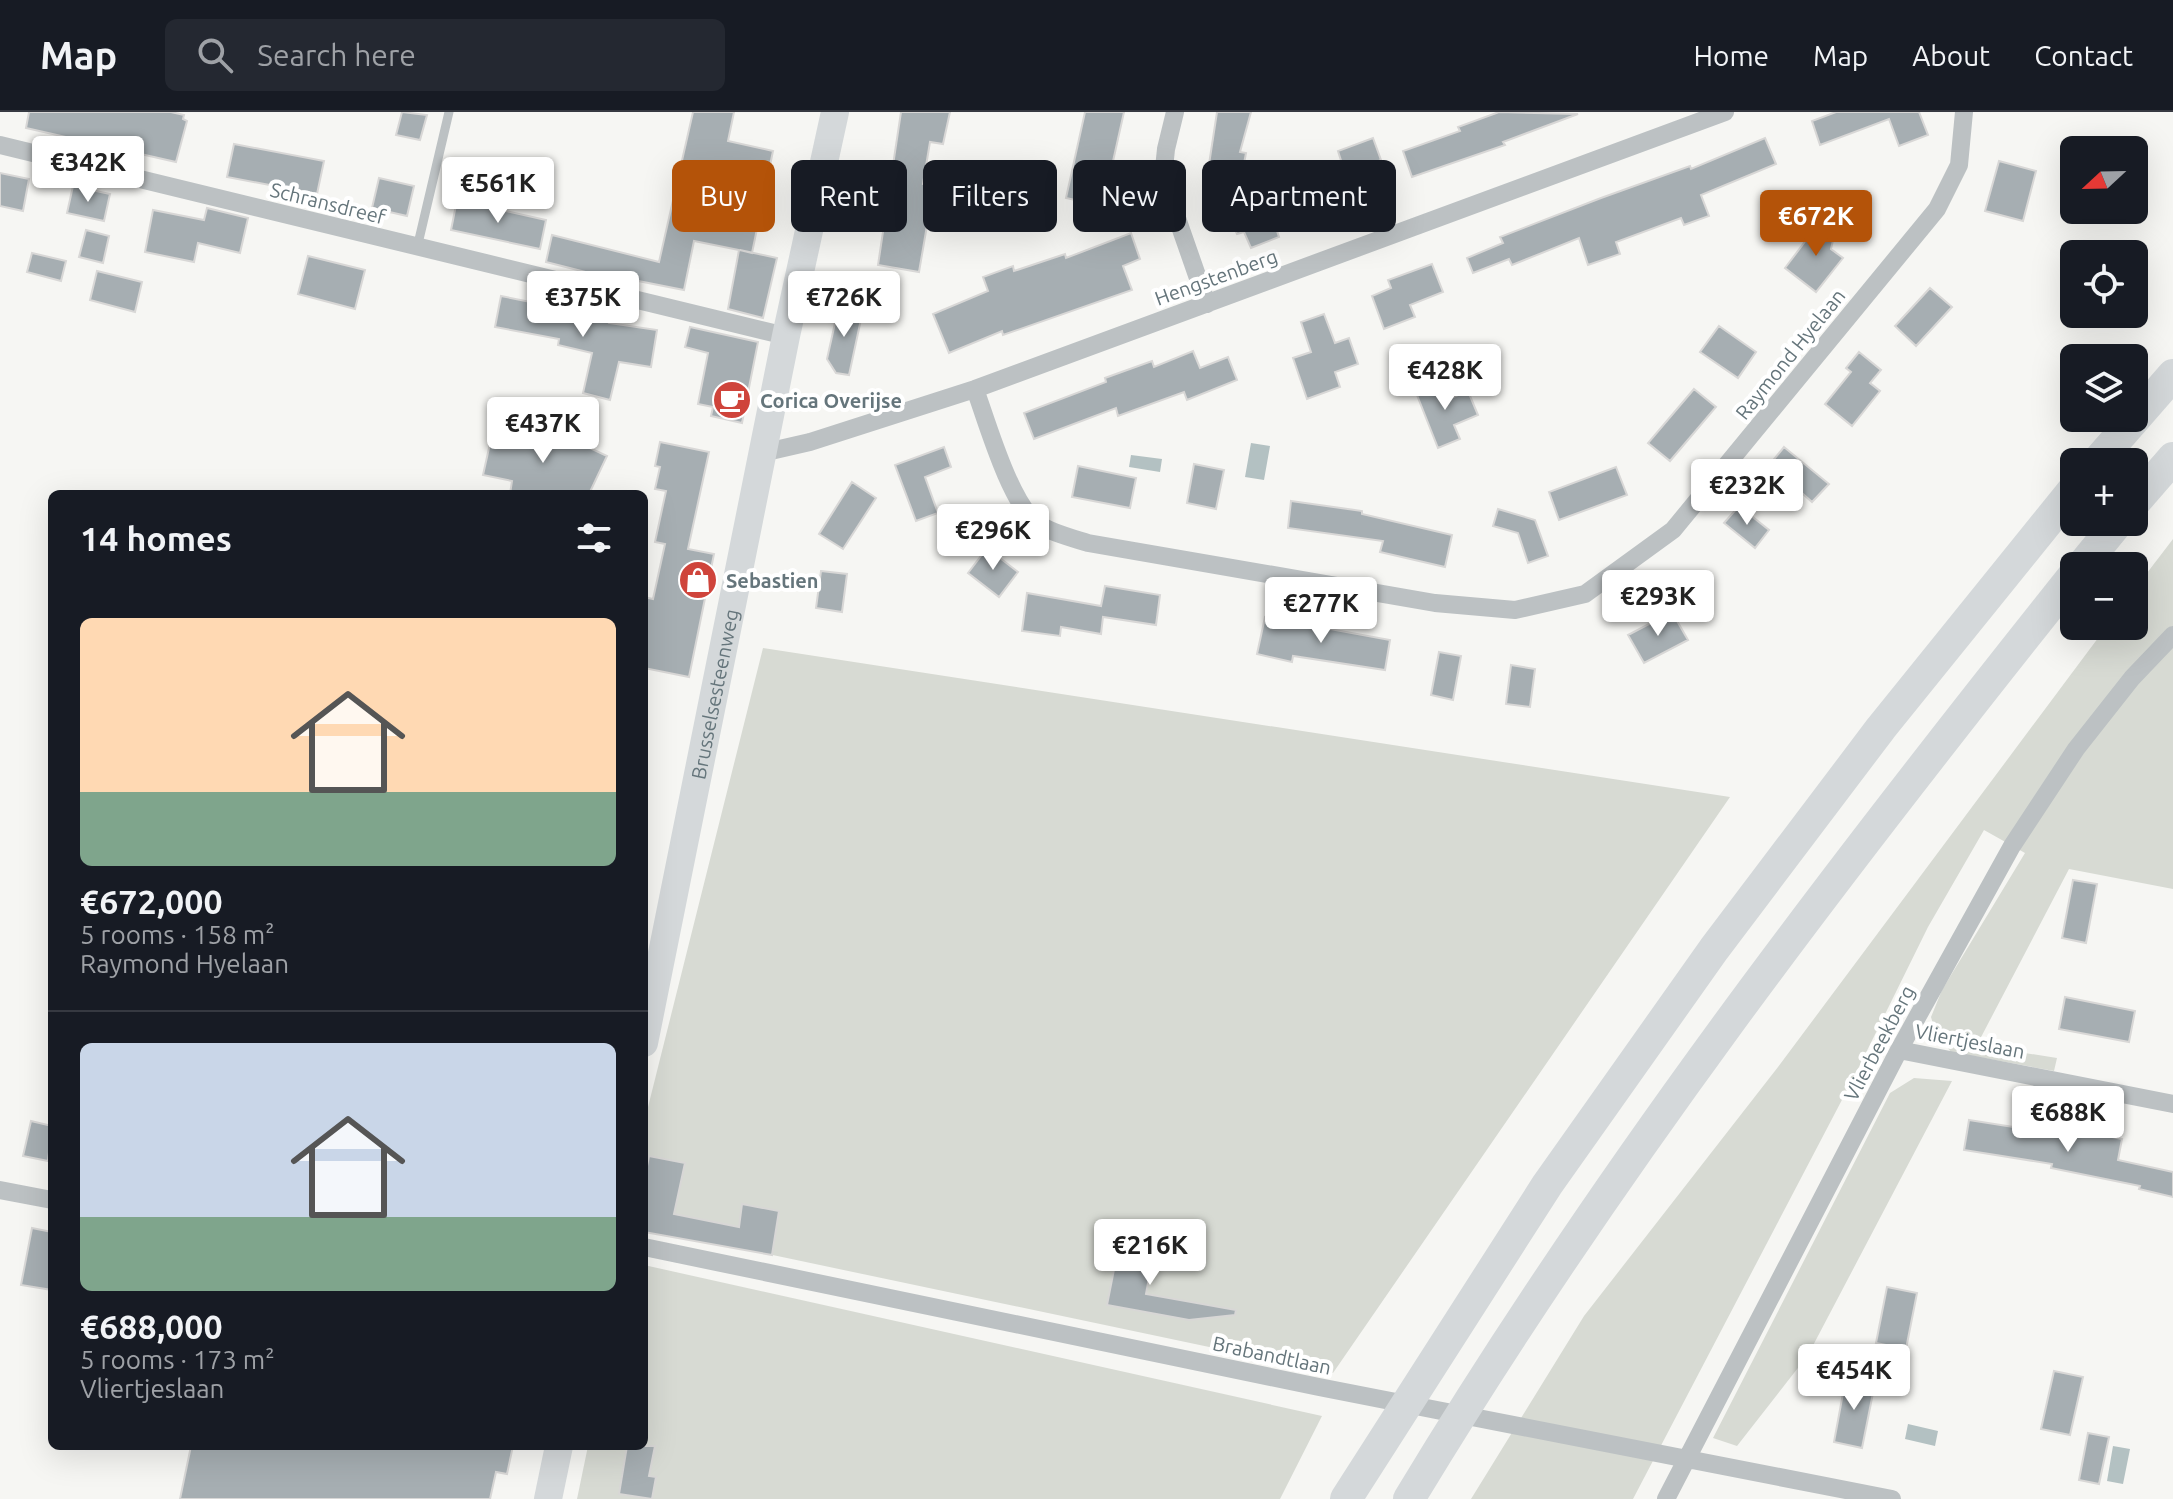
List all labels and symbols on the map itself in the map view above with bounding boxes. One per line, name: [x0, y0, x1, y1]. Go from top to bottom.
pin: €342K: [32, 136, 144, 204]
north arrow: [2060, 136, 2148, 224]
pin: €561K: [442, 157, 554, 225]
street label: Schransdreef: [268, 178, 388, 229]
pin: €672K: [1760, 190, 1872, 258]
street label: Hengstenberg: [1152, 244, 1280, 310]
pin: €375K: [527, 271, 639, 339]
pin: €726K: [788, 271, 900, 339]
street label: Raymond Hyelaan: [1730, 284, 1850, 424]
pin: €428K: [1389, 344, 1501, 412]
cafe icon: Corica Overijse: [711, 379, 753, 421]
place label: Corica Overijse: [760, 389, 902, 412]
pin: €437K: [487, 397, 599, 465]
pin: €232K: [1691, 459, 1803, 527]
pin: €296K: [937, 504, 1049, 572]
shop icon: Sebastien: [677, 559, 719, 601]
place label: Sebastien: [726, 569, 819, 592]
pin: €293K: [1602, 570, 1714, 638]
pin: €277K: [1265, 577, 1377, 645]
street label: Brusselsesteenweg: [686, 607, 742, 781]
street label: Vlierbeekberg: [1839, 981, 1919, 1105]
street label: Vliertjeslaan: [1913, 1019, 2027, 1063]
pin: €688K: [2012, 1086, 2124, 1154]
pin: €216K: [1094, 1219, 1206, 1287]
street label: Brabandtlaan: [1211, 1331, 1333, 1379]
pin: €454K: [1798, 1344, 1910, 1412]

